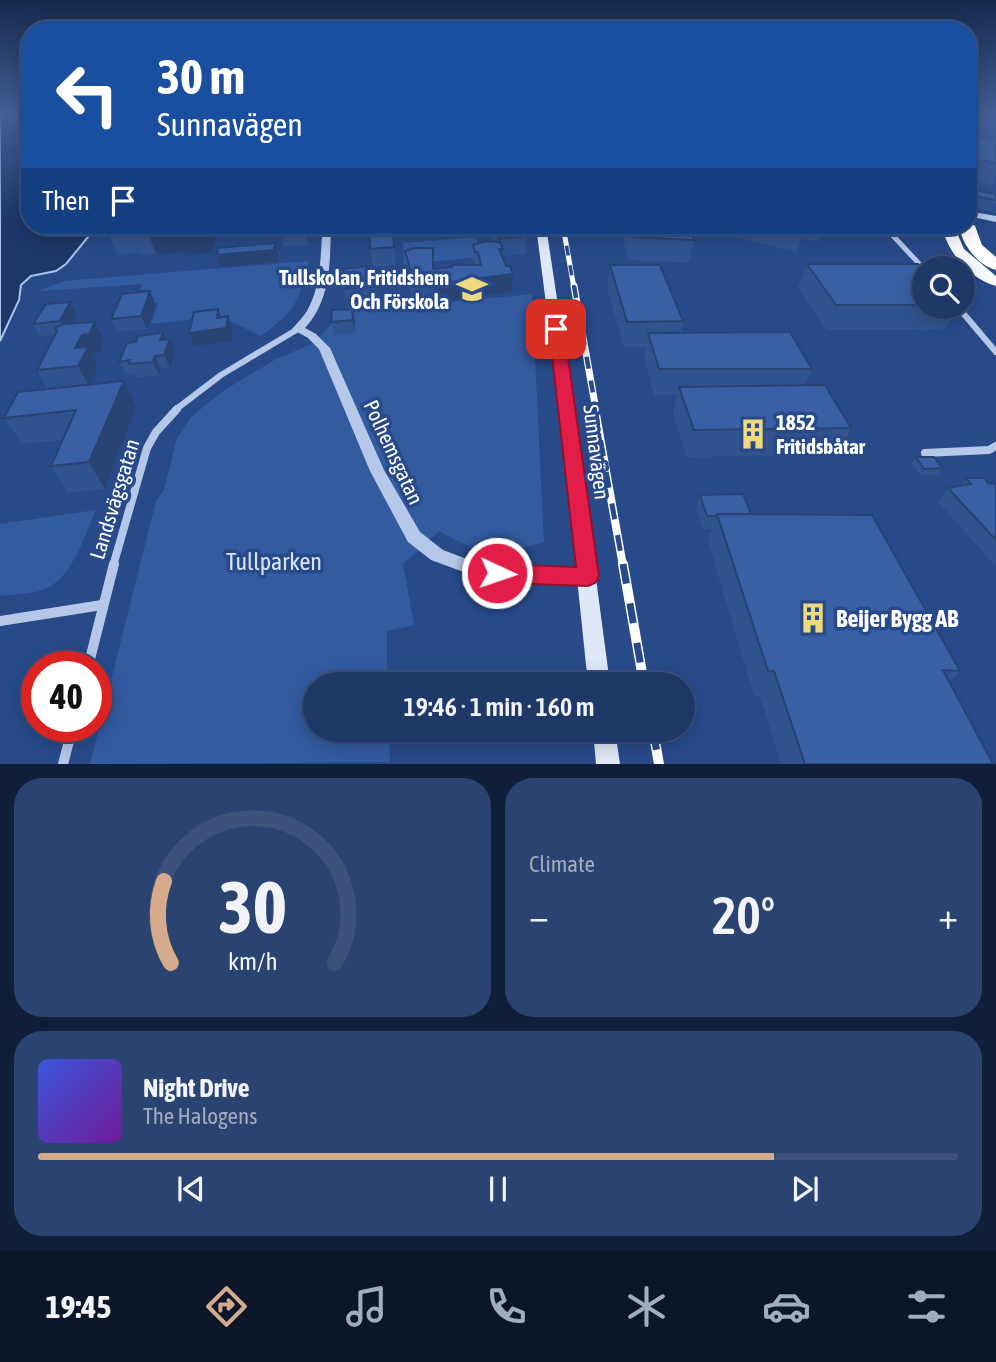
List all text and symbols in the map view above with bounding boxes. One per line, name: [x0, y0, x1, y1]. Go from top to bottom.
text: 30 m: [157, 48, 245, 104]
icon: left: [42, 49, 133, 140]
text: Sunnavägen: [157, 106, 303, 143]
icon: arrive: [104, 182, 142, 220]
text: Then: [42, 186, 90, 216]
map controls: [912, 256, 975, 319]
button: search: [912, 256, 975, 319]
place label: Tullskolan, Fritidshem Och Förskola: [279, 265, 449, 313]
school or university icon: Tullskolan, Fritidshem Och Förskola: [455, 272, 489, 306]
pin: [526, 299, 586, 359]
icon: arrive: [537, 310, 575, 348]
street label: Polhemsgatan: [359, 396, 429, 508]
street label: Sunnavägen: [579, 403, 615, 501]
place label: 1852 Fritidsbåtar: [776, 410, 866, 458]
building icon: 1852 Fritidsbåtar: [736, 417, 770, 451]
street label: Landsvägsgatan: [84, 436, 144, 562]
position arrow: [460, 536, 534, 610]
park label: Tullparken: [226, 548, 322, 575]
building icon: Beijer Bygg AB: [796, 601, 830, 635]
place label: Beijer Bygg AB: [836, 605, 959, 632]
speed limit sign: 40: [21, 651, 112, 742]
text: 19:46 · 1 min · 160 m: [404, 692, 594, 722]
text: Climate: [529, 851, 595, 877]
text: 30: [218, 866, 287, 949]
text: 20°: [712, 885, 775, 945]
text: −: [529, 894, 549, 937]
text: +: [938, 894, 958, 937]
text: km/h: [228, 947, 277, 975]
text: Night Drive: [143, 1073, 250, 1103]
text: The Halogens: [143, 1103, 257, 1129]
icon: previous: [172, 1170, 210, 1208]
icon: pause: [479, 1170, 517, 1208]
icon: next: [786, 1170, 824, 1208]
icon: directions: [202, 1282, 251, 1331]
icon: music: [342, 1282, 391, 1331]
icon: phone: [482, 1282, 531, 1331]
icon: climate: [622, 1282, 671, 1331]
icon: car: [762, 1282, 811, 1331]
icon: filters: [902, 1282, 951, 1331]
text: 19:45: [45, 1288, 111, 1325]

